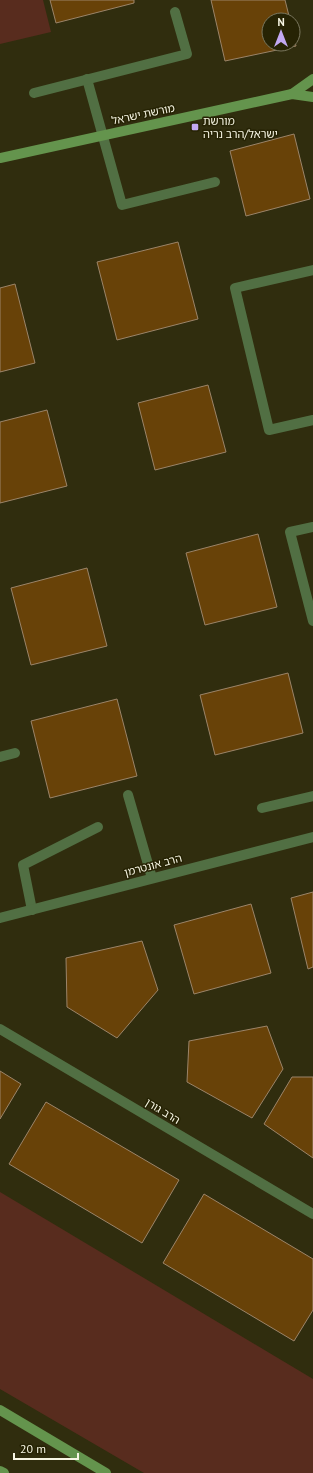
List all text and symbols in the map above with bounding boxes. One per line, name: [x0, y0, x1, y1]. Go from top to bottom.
north arrow: [261, 12, 301, 52]
text: N: [277, 15, 285, 29]
street label: מורשת ישראל: [110, 100, 176, 128]
place label: מורשת ישראל/הרב נריה: [203, 114, 278, 141]
marker: מורשת ישראל/הרב נריה: [190, 122, 200, 132]
street label: הרב אונטרמן: [123, 851, 183, 879]
street label: הרב גורן: [143, 1095, 183, 1127]
scale bar: [14, 1435, 78, 1461]
text: 20 m: [20, 1441, 46, 1456]

